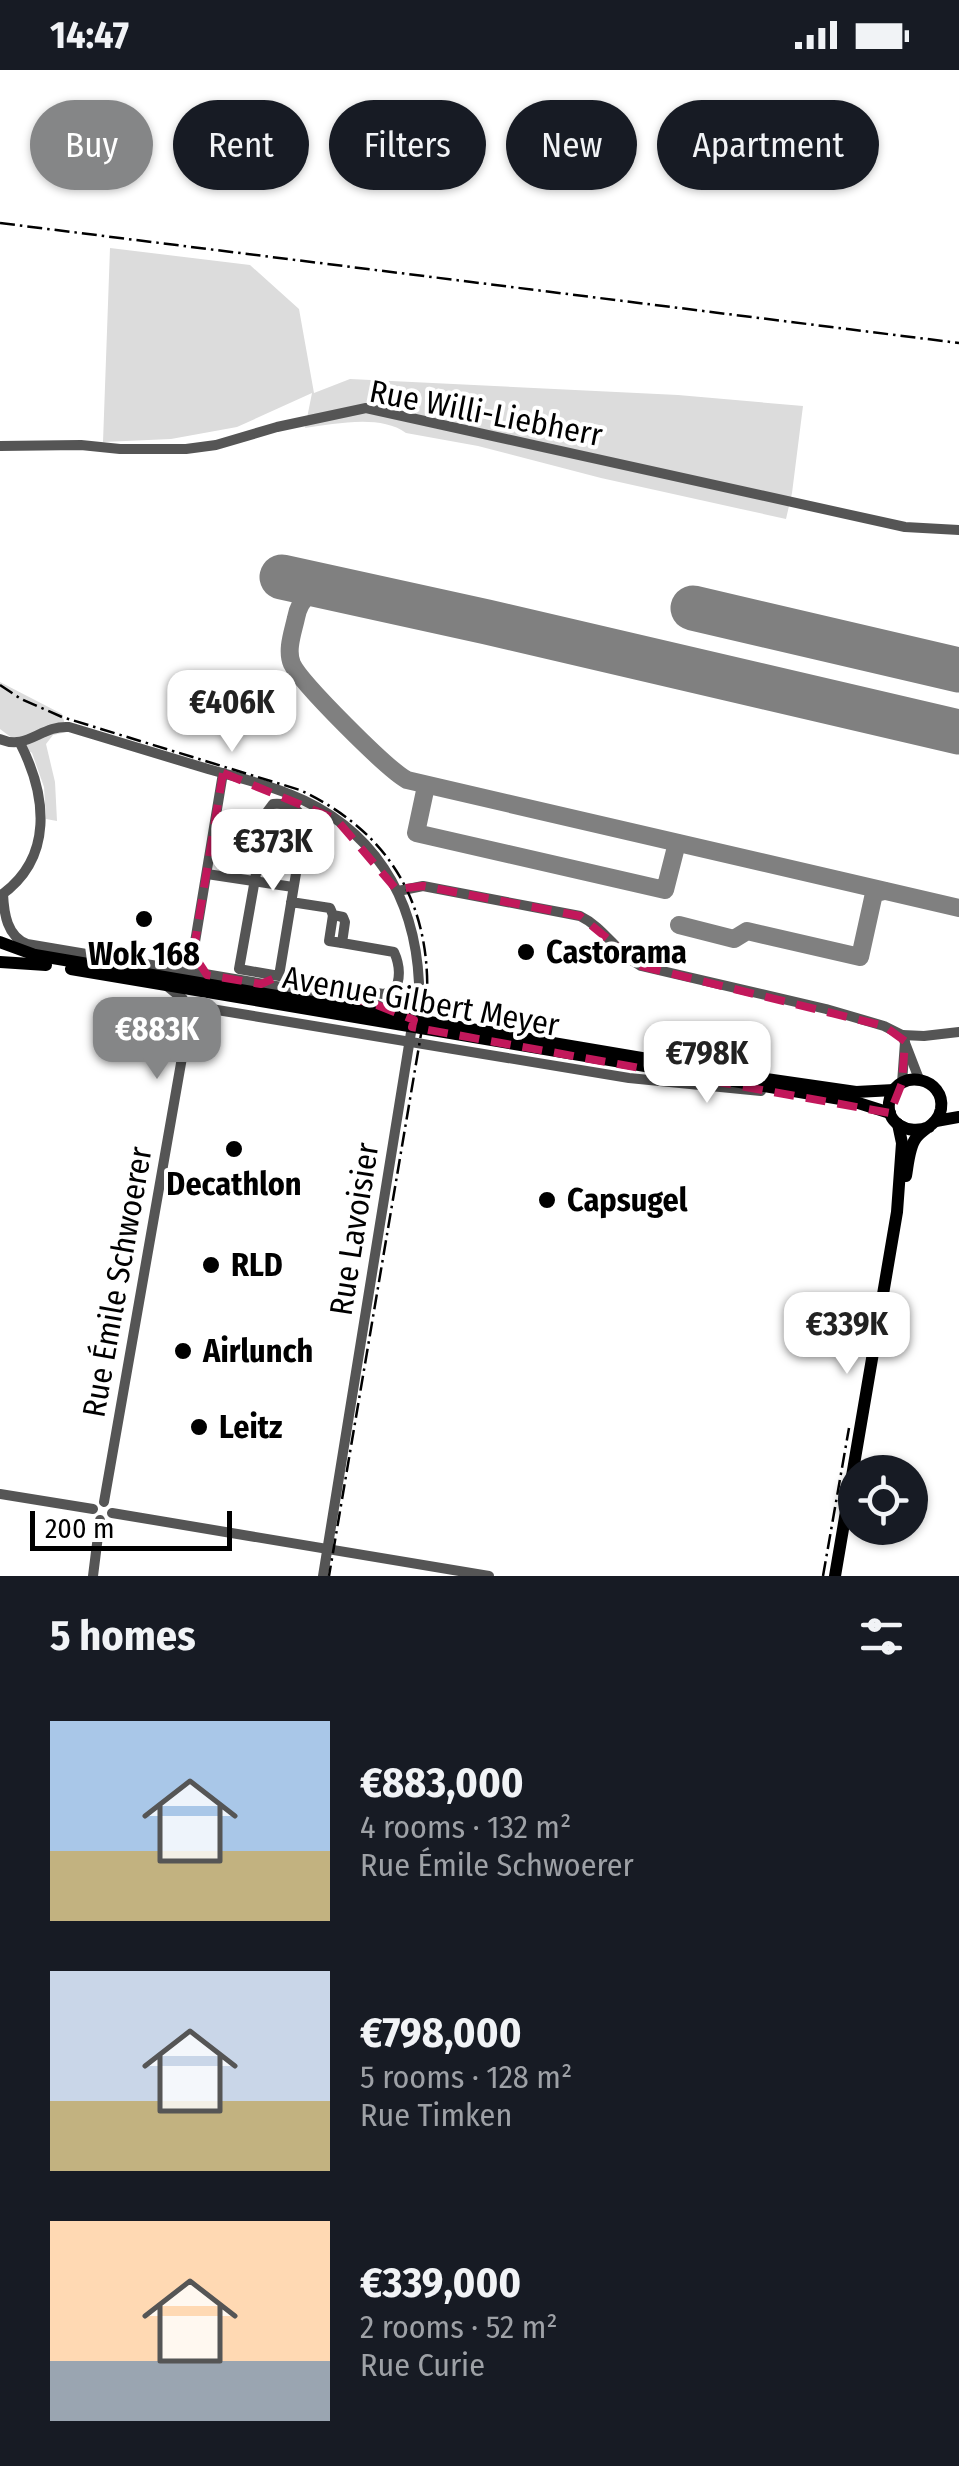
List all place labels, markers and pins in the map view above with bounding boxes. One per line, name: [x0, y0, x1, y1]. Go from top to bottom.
pin: €406K: [162, 670, 302, 755]
pin: €373K: [203, 809, 343, 894]
marker: Wok 168: [133, 908, 155, 930]
place label: Castorama: [546, 933, 687, 971]
place label: Wok 168: [88, 935, 200, 973]
marker: Castorama: [515, 941, 537, 963]
pin: €883K: [87, 997, 227, 1082]
pin: €798K: [637, 1021, 777, 1106]
marker: Decathlon: [223, 1138, 245, 1160]
place label: Decathlon: [166, 1165, 302, 1203]
place label: Capsugel: [567, 1181, 688, 1219]
marker: Capsugel: [536, 1189, 558, 1211]
place label: RLD: [231, 1246, 283, 1284]
marker: RLD: [200, 1254, 222, 1276]
pin: €339K: [777, 1292, 917, 1377]
place label: Airlunch: [202, 1332, 313, 1370]
marker: Airlunch: [172, 1340, 194, 1362]
place label: Leitz: [219, 1408, 282, 1446]
marker: Leitz: [188, 1416, 210, 1438]

